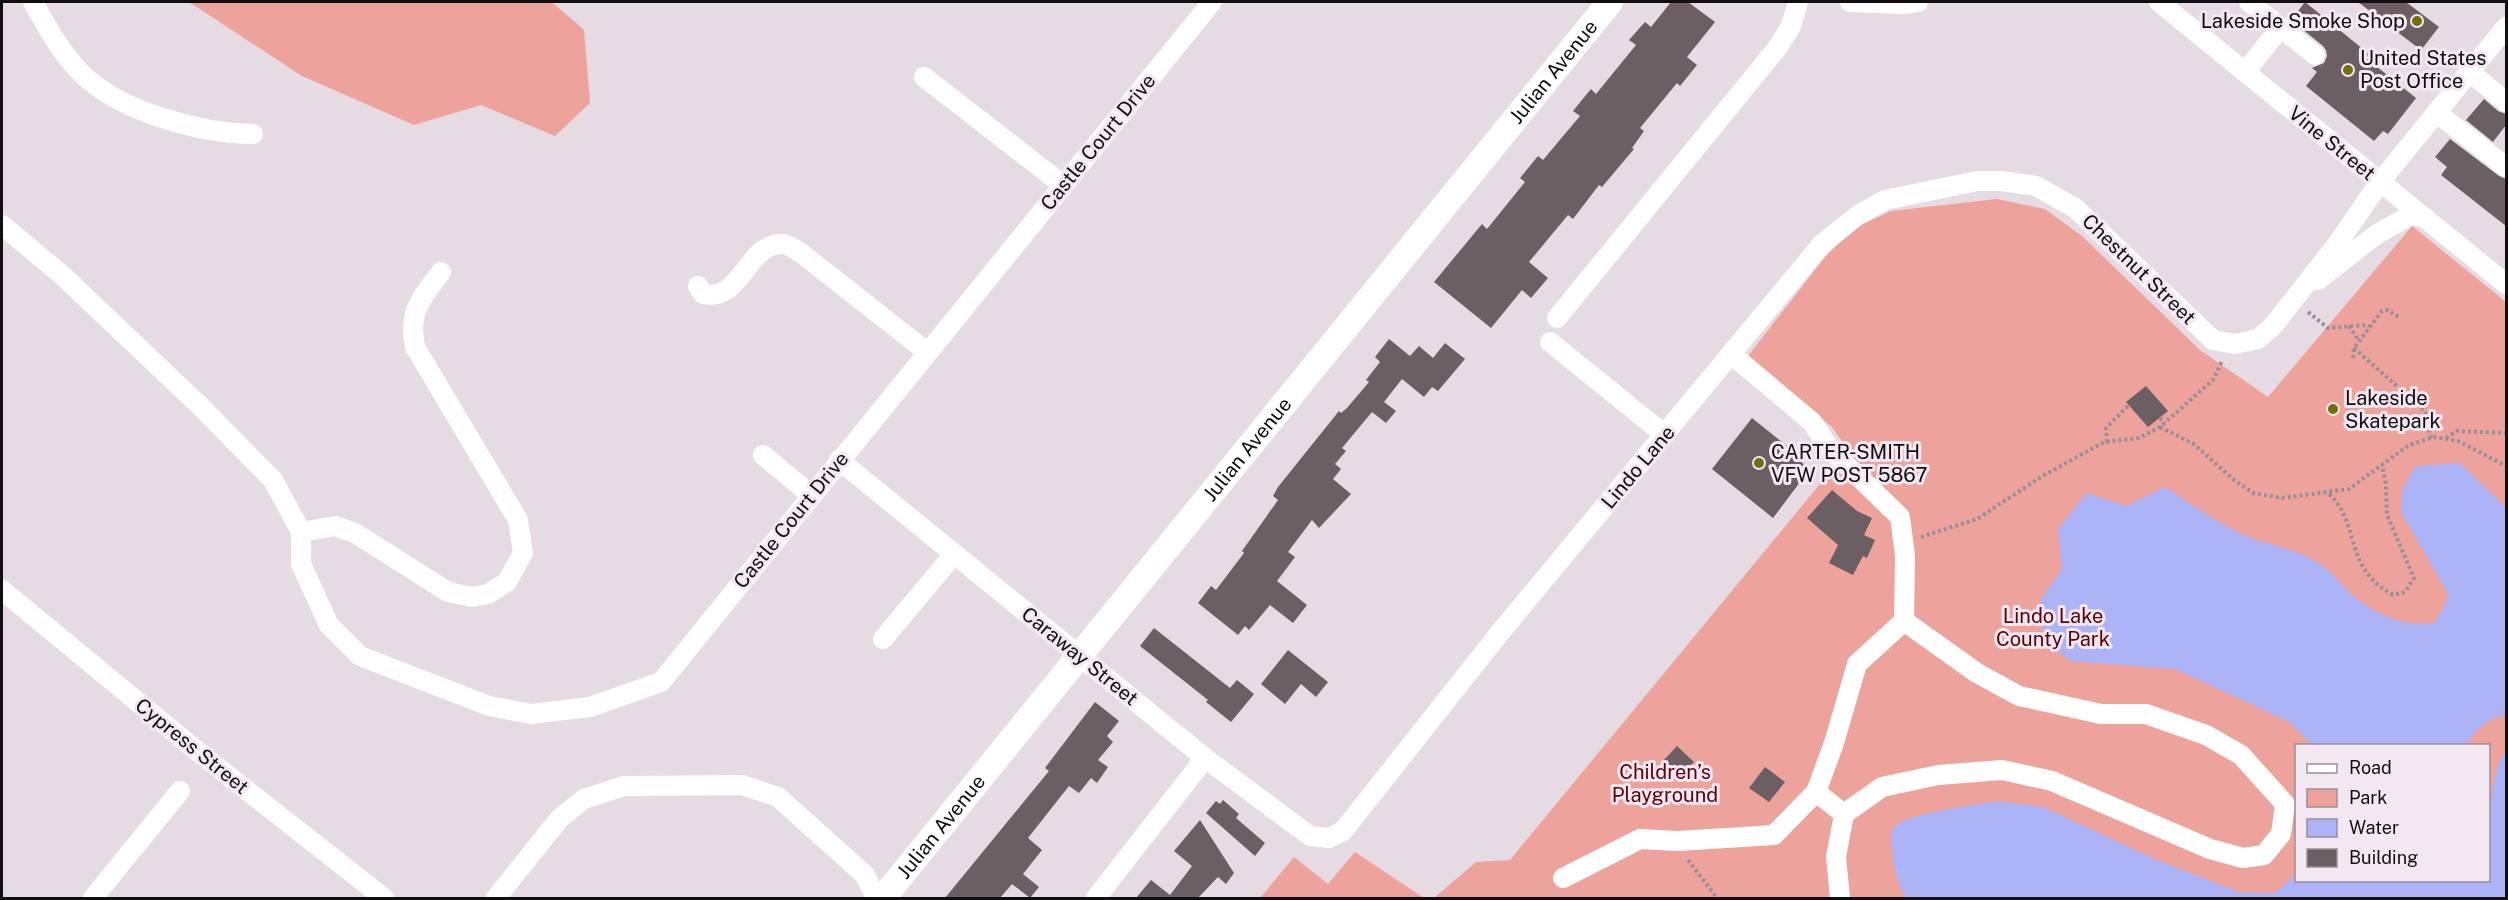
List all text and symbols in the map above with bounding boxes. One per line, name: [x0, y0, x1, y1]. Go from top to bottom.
place label: Lakeside Smoke Shop: [2201, 9, 2405, 33]
marker: Lakeside Smoke Shop: [2410, 14, 2424, 28]
street label: Julian Avenue: [1504, 15, 1603, 129]
place label: United States Post Office: [2360, 46, 2486, 93]
marker: United States Post Office: [2341, 63, 2355, 77]
street label: Castle Court Drive: [1036, 69, 1160, 215]
street label: Vine Street: [2284, 101, 2380, 185]
street label: Chestnut Street: [2077, 209, 2201, 329]
place label: Lakeside Skatepark: [2345, 386, 2441, 433]
street label: Julian Avenue: [1198, 392, 1296, 506]
marker: Lakeside Skatepark: [2326, 402, 2340, 416]
street label: Lindo Lane: [1596, 420, 1680, 514]
place label: CARTER-SMITH VFW POST 5867: [1771, 440, 1927, 487]
street label: Castle Court Drive: [729, 447, 853, 593]
marker: CARTER-SMITH VFW POST 5867: [1752, 456, 1766, 470]
street label: Caraway Street: [1017, 602, 1143, 710]
park label: Lindo Lake County Park: [1996, 604, 2110, 651]
street label: Cypress Street: [131, 693, 253, 799]
legend: [2295, 744, 2490, 882]
text: Road: [2349, 757, 2392, 778]
park label: Children’s Playground: [1612, 760, 1718, 807]
street label: Julian Avenue: [892, 770, 990, 883]
text: Park: [2349, 787, 2387, 808]
text: Water: [2349, 817, 2399, 838]
text: Building: [2349, 847, 2418, 868]

